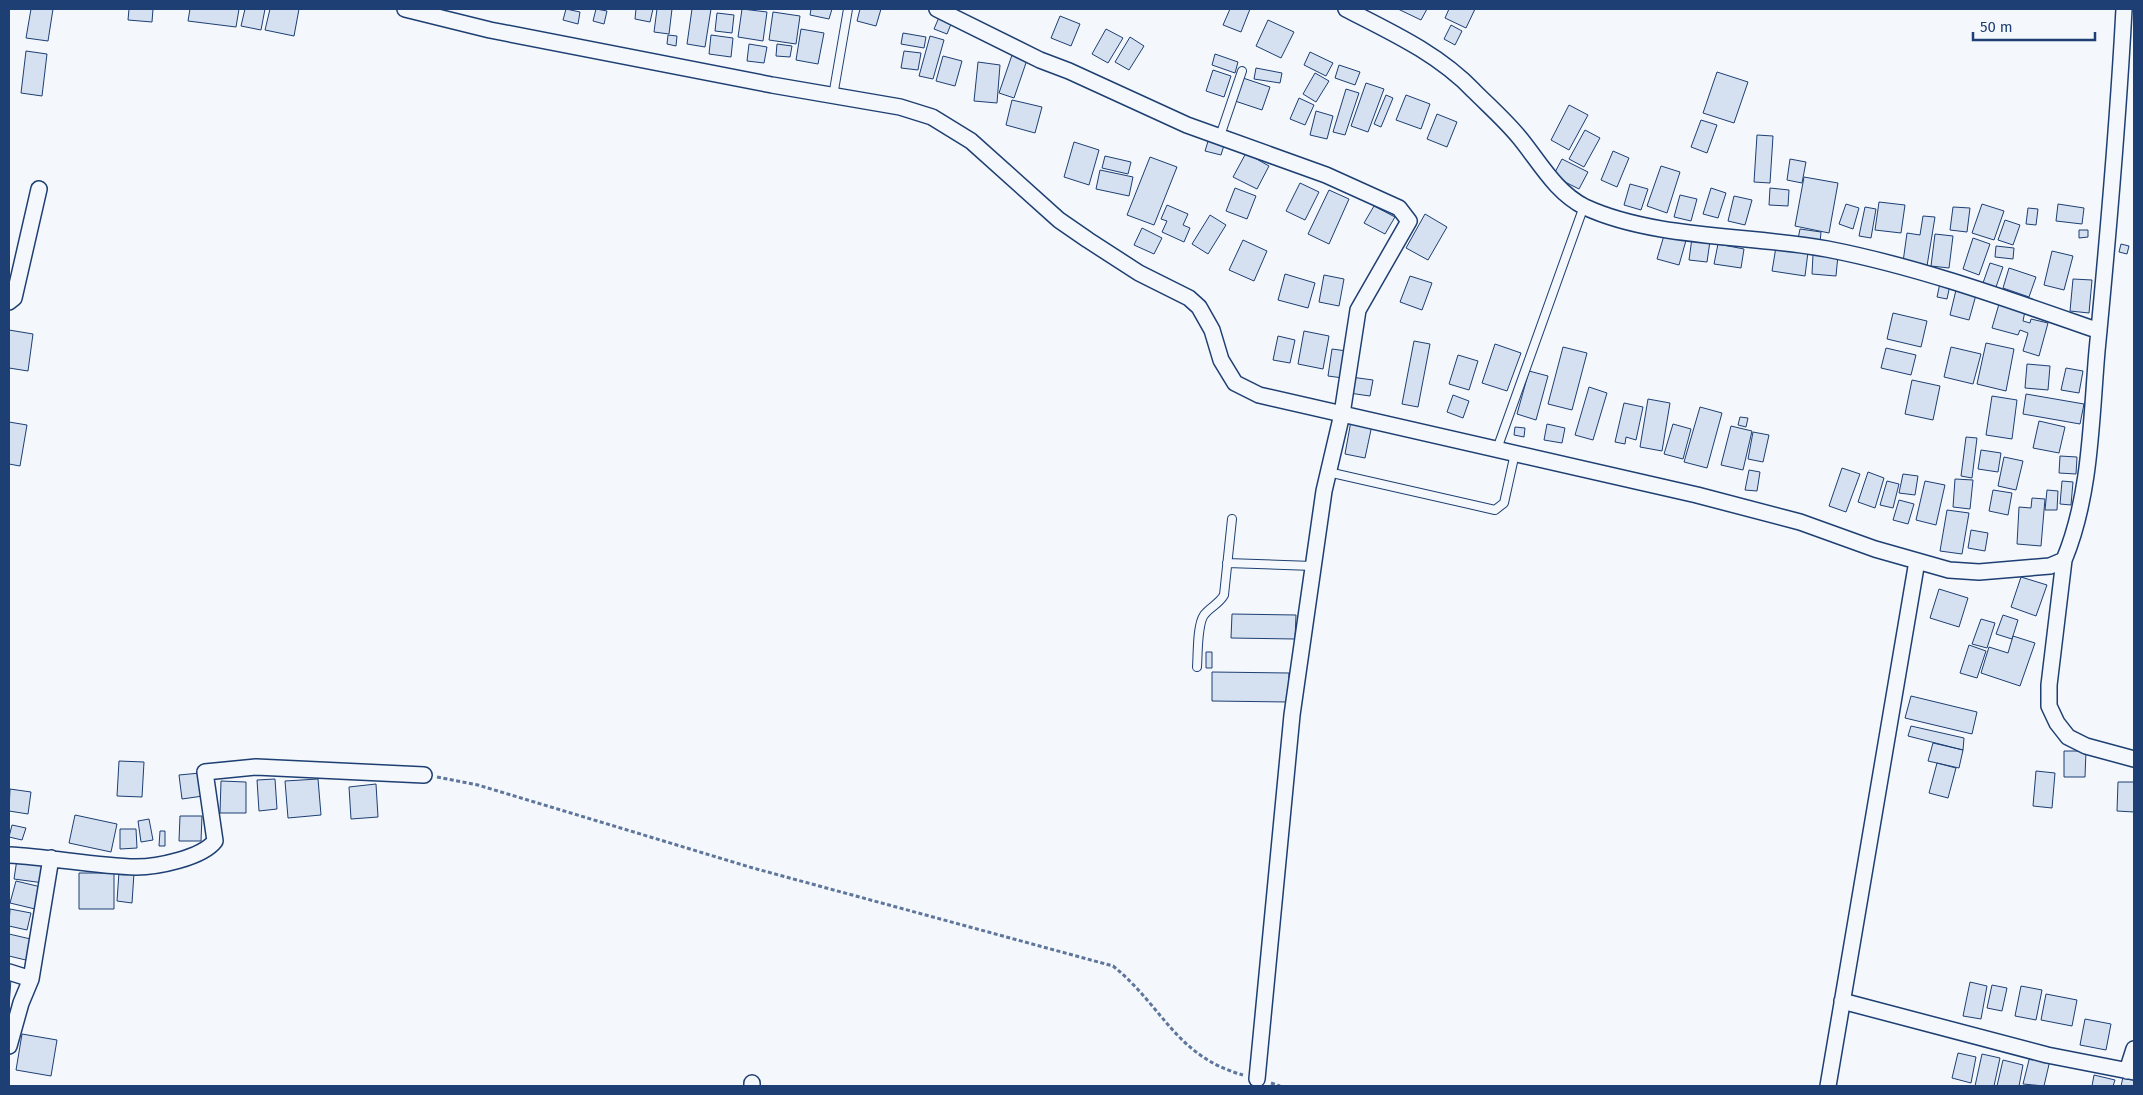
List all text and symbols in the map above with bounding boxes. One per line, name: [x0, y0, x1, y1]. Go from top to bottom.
scale bar: [1973, 10, 2096, 42]
text: 50 m: [1980, 18, 2013, 36]

